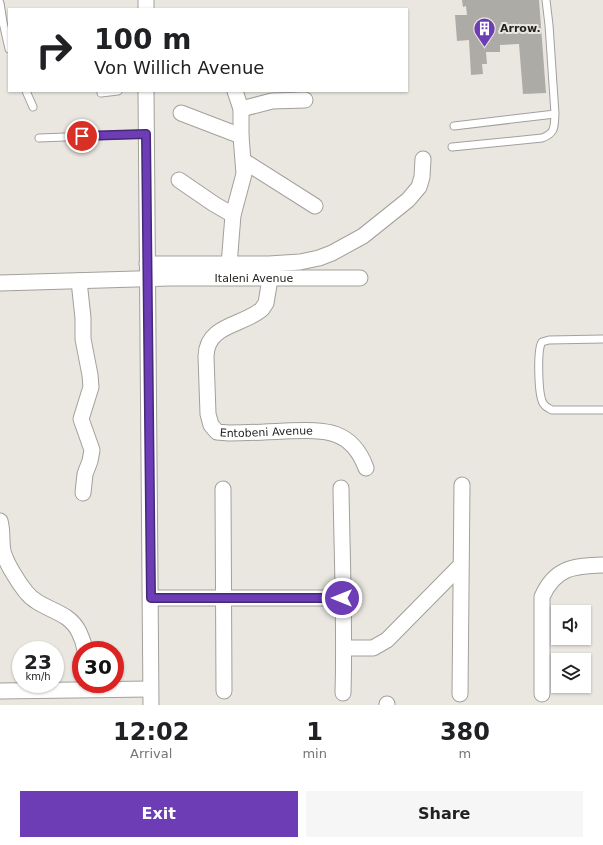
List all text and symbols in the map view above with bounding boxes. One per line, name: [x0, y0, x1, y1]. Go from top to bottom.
building icon: Arrow.: [472, 15, 498, 48]
place label: Arrow.: [500, 22, 541, 35]
text: 100 m: [94, 23, 191, 56]
icon: right: [28, 24, 80, 76]
text: Von Willich Avenue: [94, 57, 264, 78]
pin: [65, 119, 99, 153]
icon: arrive: [71, 125, 93, 147]
street label: Italeni Avenue: [215, 272, 293, 285]
street label: Entobeni Avenue: [219, 424, 313, 440]
position arrow: [321, 577, 363, 619]
map controls: [551, 605, 591, 693]
button: sound: [551, 605, 591, 645]
speed limit sign: 30: [72, 641, 124, 693]
text: 23: [24, 650, 52, 674]
button: layers: [551, 653, 591, 693]
text: km/h: [25, 671, 51, 682]
text: 12:02: [113, 718, 189, 746]
text: 1: [306, 718, 323, 746]
text: 380: [440, 718, 490, 746]
text: Arrival: [130, 746, 172, 761]
text: min: [302, 746, 327, 761]
text: m: [459, 746, 471, 761]
button: Exit: [20, 791, 298, 837]
button: Share: [306, 791, 583, 837]

